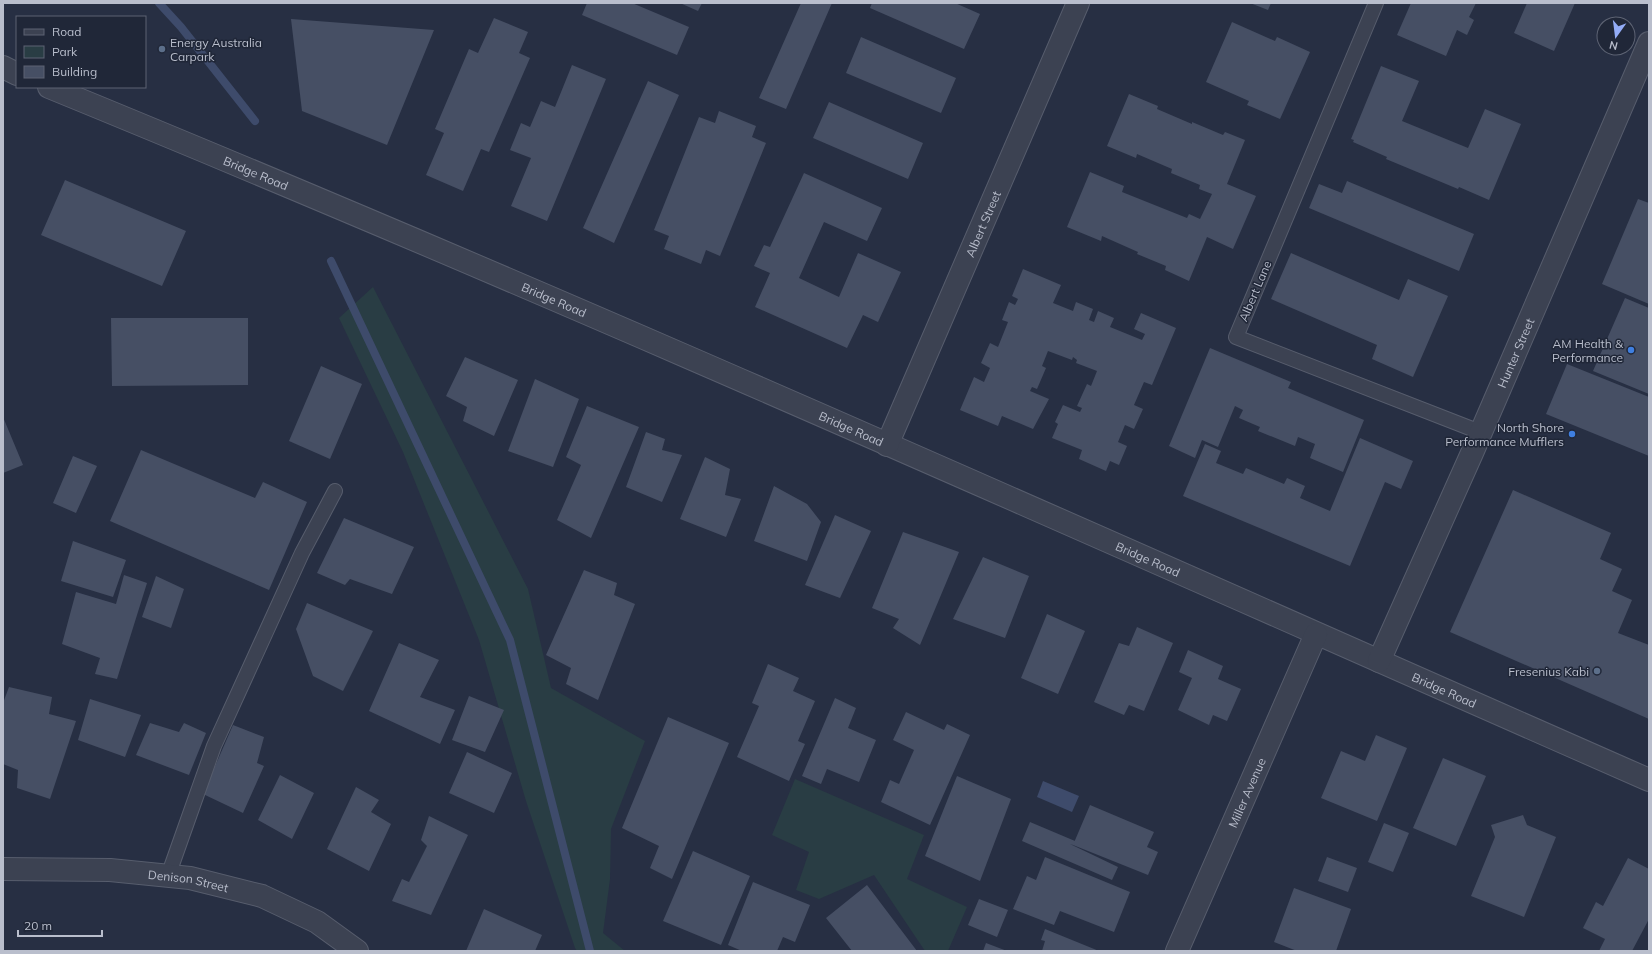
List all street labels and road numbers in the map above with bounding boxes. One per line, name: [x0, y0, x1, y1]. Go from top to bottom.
street label: Bridge Road: [221, 152, 291, 193]
street label: Albert Street: [962, 188, 1004, 259]
street label: Albert Lane: [1235, 258, 1275, 324]
street label: Bridge Road: [520, 279, 589, 320]
street label: Hunter Street: [1494, 316, 1537, 390]
street label: Bridge Road: [817, 408, 886, 449]
street label: Bridge Road: [1113, 538, 1183, 580]
street label: Bridge Road: [1410, 669, 1479, 711]
street label: Miller Avenue: [1225, 755, 1268, 830]
street label: Denison Street: [147, 866, 230, 895]

